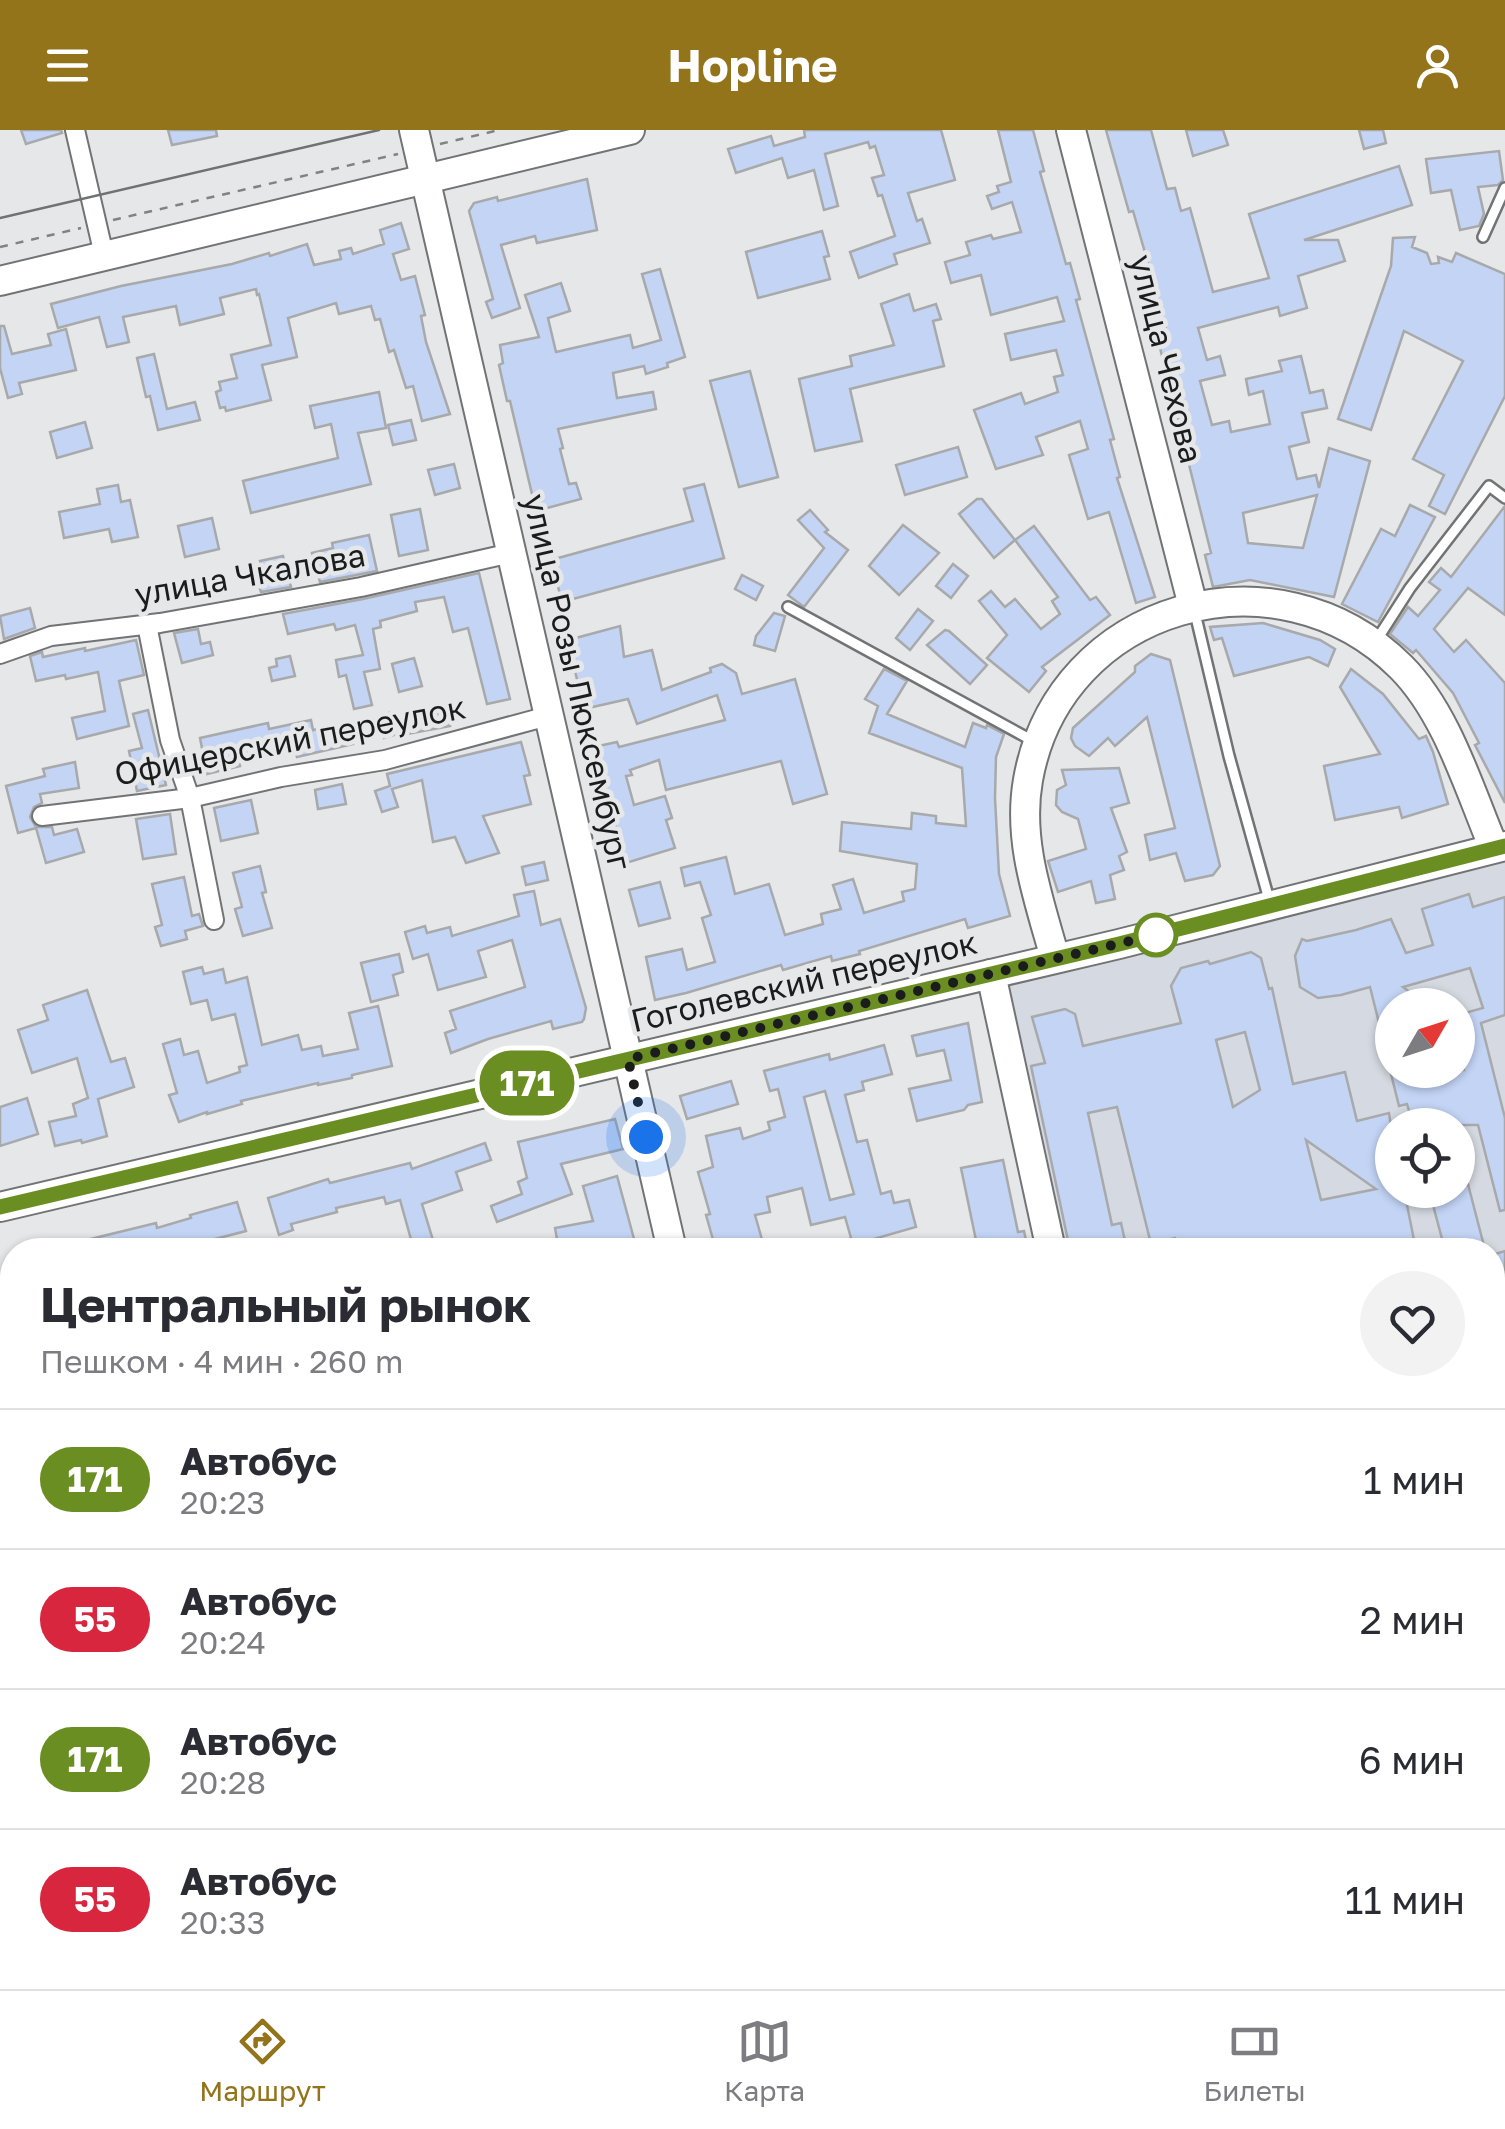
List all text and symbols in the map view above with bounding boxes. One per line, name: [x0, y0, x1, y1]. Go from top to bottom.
icon: menu: [40, 38, 95, 93]
text: Hopline: [667, 38, 838, 92]
icon: person: [1410, 38, 1465, 93]
street label: улица Чехова: [1123, 251, 1211, 467]
street label: улица Розы Люксембург: [516, 490, 640, 874]
street label: улица Чкалова: [132, 535, 368, 613]
street label: Офицерский переулок: [111, 687, 469, 793]
unlabelled marker: [1135, 914, 1177, 956]
street label: Гоголевский переулок: [627, 923, 981, 1039]
north arrow: [1375, 988, 1475, 1088]
map controls: [1375, 988, 1475, 1208]
line badge: 171: [470, 1050, 584, 1116]
text: 171: [499, 1062, 555, 1104]
button: locate: [1375, 1108, 1475, 1208]
your location: [621, 1112, 671, 1162]
button: heart: [1360, 1271, 1465, 1376]
text: Центральный рынок: [40, 1275, 531, 1333]
text: Пешком · 4 мин · 260 m: [40, 1342, 403, 1380]
text: Автобус: [180, 1438, 337, 1483]
text: 1 мин: [1363, 1457, 1465, 1502]
text: 171: [67, 1458, 123, 1500]
text: 20:23: [180, 1483, 265, 1521]
text: Автобус: [180, 1578, 337, 1623]
text: 2 мин: [1360, 1597, 1465, 1642]
text: 55: [74, 1598, 116, 1640]
text: 20:24: [180, 1623, 266, 1661]
text: Автобус: [180, 1718, 337, 1763]
text: 6 мин: [1359, 1737, 1465, 1782]
text: 171: [67, 1738, 123, 1780]
text: 20:28: [180, 1763, 266, 1801]
text: Автобус: [180, 1858, 337, 1903]
text: 11 мин: [1345, 1877, 1465, 1922]
text: 55: [74, 1878, 116, 1920]
text: 20:33: [180, 1903, 265, 1941]
tab: Маршрут: [199, 2014, 326, 2107]
tab: Карта: [724, 2014, 805, 2107]
tab: Билеты: [1204, 2014, 1306, 2107]

